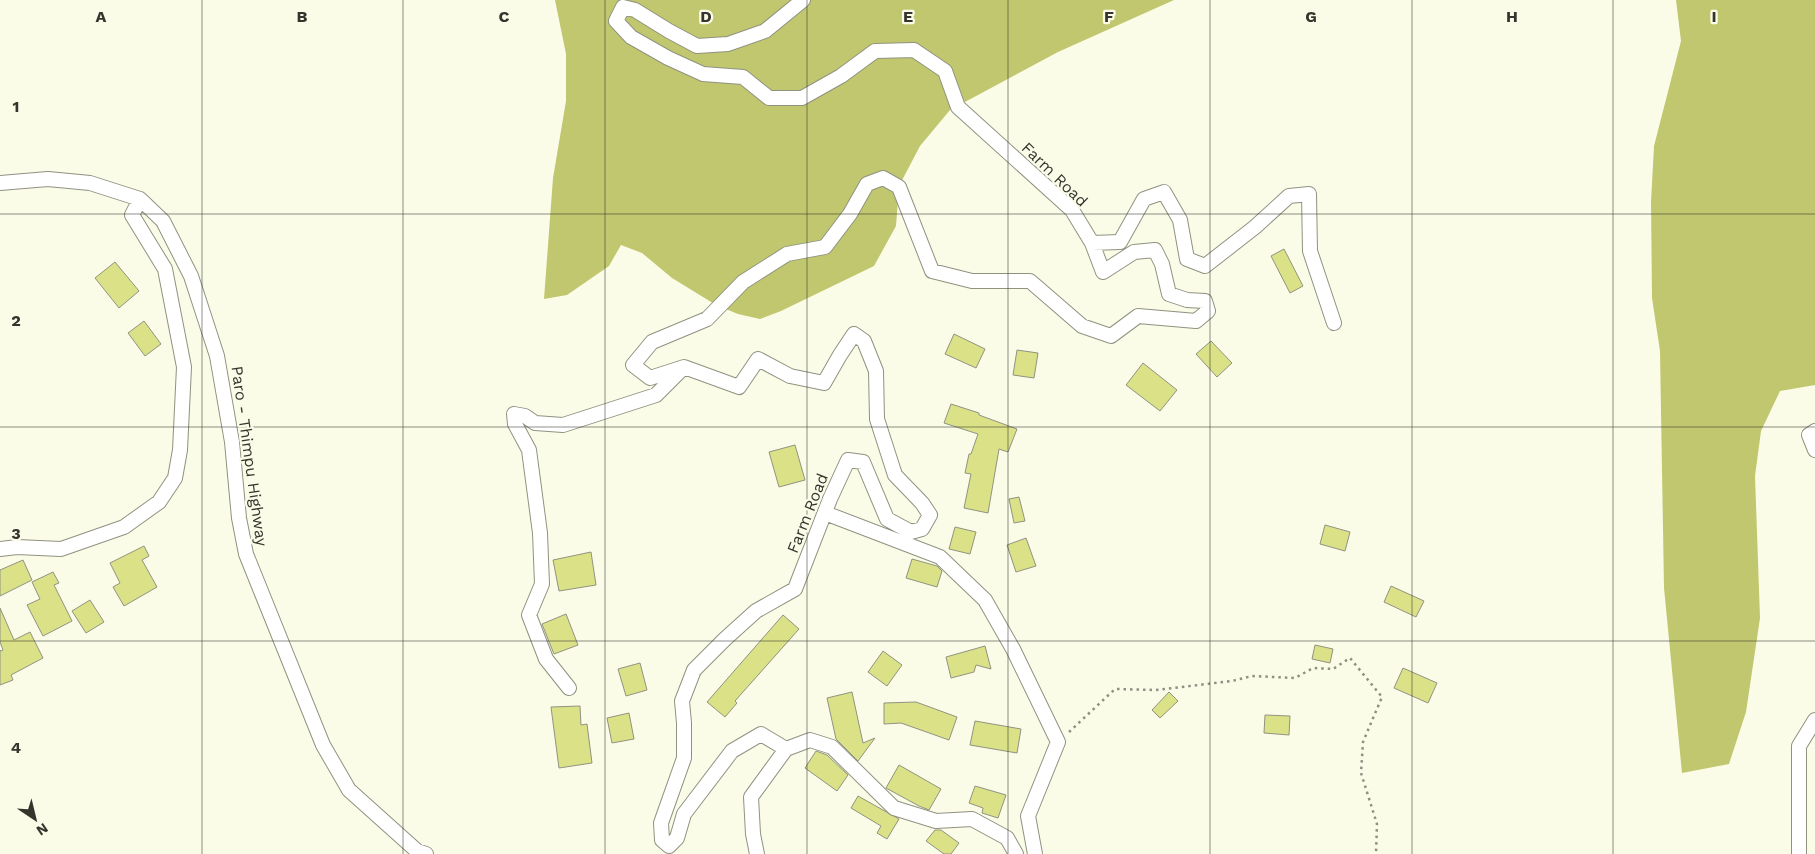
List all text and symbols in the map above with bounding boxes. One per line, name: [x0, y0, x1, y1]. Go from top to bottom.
text: A: [96, 7, 107, 26]
text: B: [297, 7, 308, 26]
text: C: [499, 7, 510, 26]
text: D: [700, 7, 712, 26]
text: E: [903, 7, 913, 26]
text: F: [1104, 7, 1114, 26]
text: G: [1305, 7, 1317, 26]
text: H: [1506, 7, 1518, 26]
text: I: [1711, 7, 1717, 26]
text: 1: [13, 97, 19, 116]
street label: Farm Road: [1018, 138, 1092, 210]
text: 2: [11, 311, 21, 330]
street label: Paro - Thimpu Highway: [227, 365, 272, 548]
street label: Farm Road: [783, 471, 832, 556]
text: 3: [11, 524, 21, 543]
text: 4: [11, 738, 21, 757]
north arrow: [10, 794, 60, 844]
text: N: [34, 820, 51, 839]

